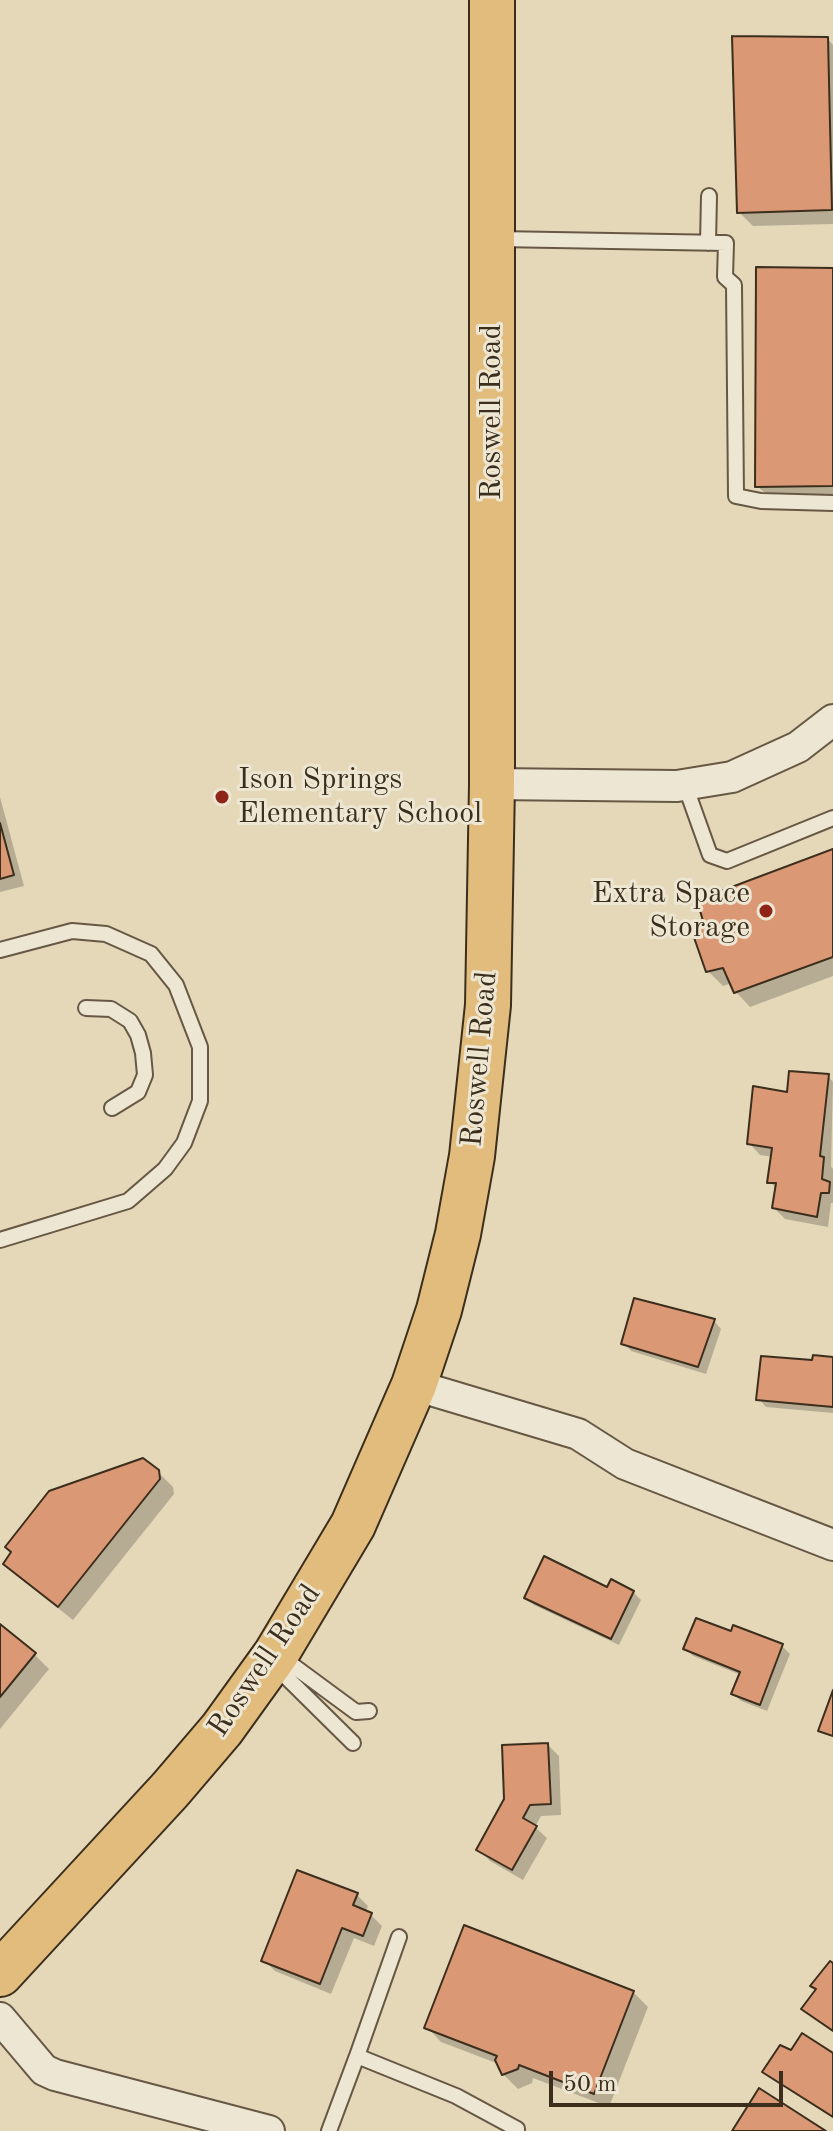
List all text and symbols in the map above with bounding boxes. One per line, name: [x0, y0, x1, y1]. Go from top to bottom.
street label: Roswell Road: [474, 324, 510, 500]
place label: Ison Springs Elementary School: [238, 762, 482, 832]
marker: Ison Springs Elementary School: [213, 788, 231, 806]
place label: Extra Space Storage: [592, 876, 750, 946]
marker: Extra Space Storage: [757, 902, 775, 920]
street label: Roswell Road: [454, 970, 506, 1148]
street label: Roswell Road: [201, 1578, 329, 1744]
scale bar: [553, 2055, 787, 2105]
text: 50 m: [563, 2073, 617, 2097]

